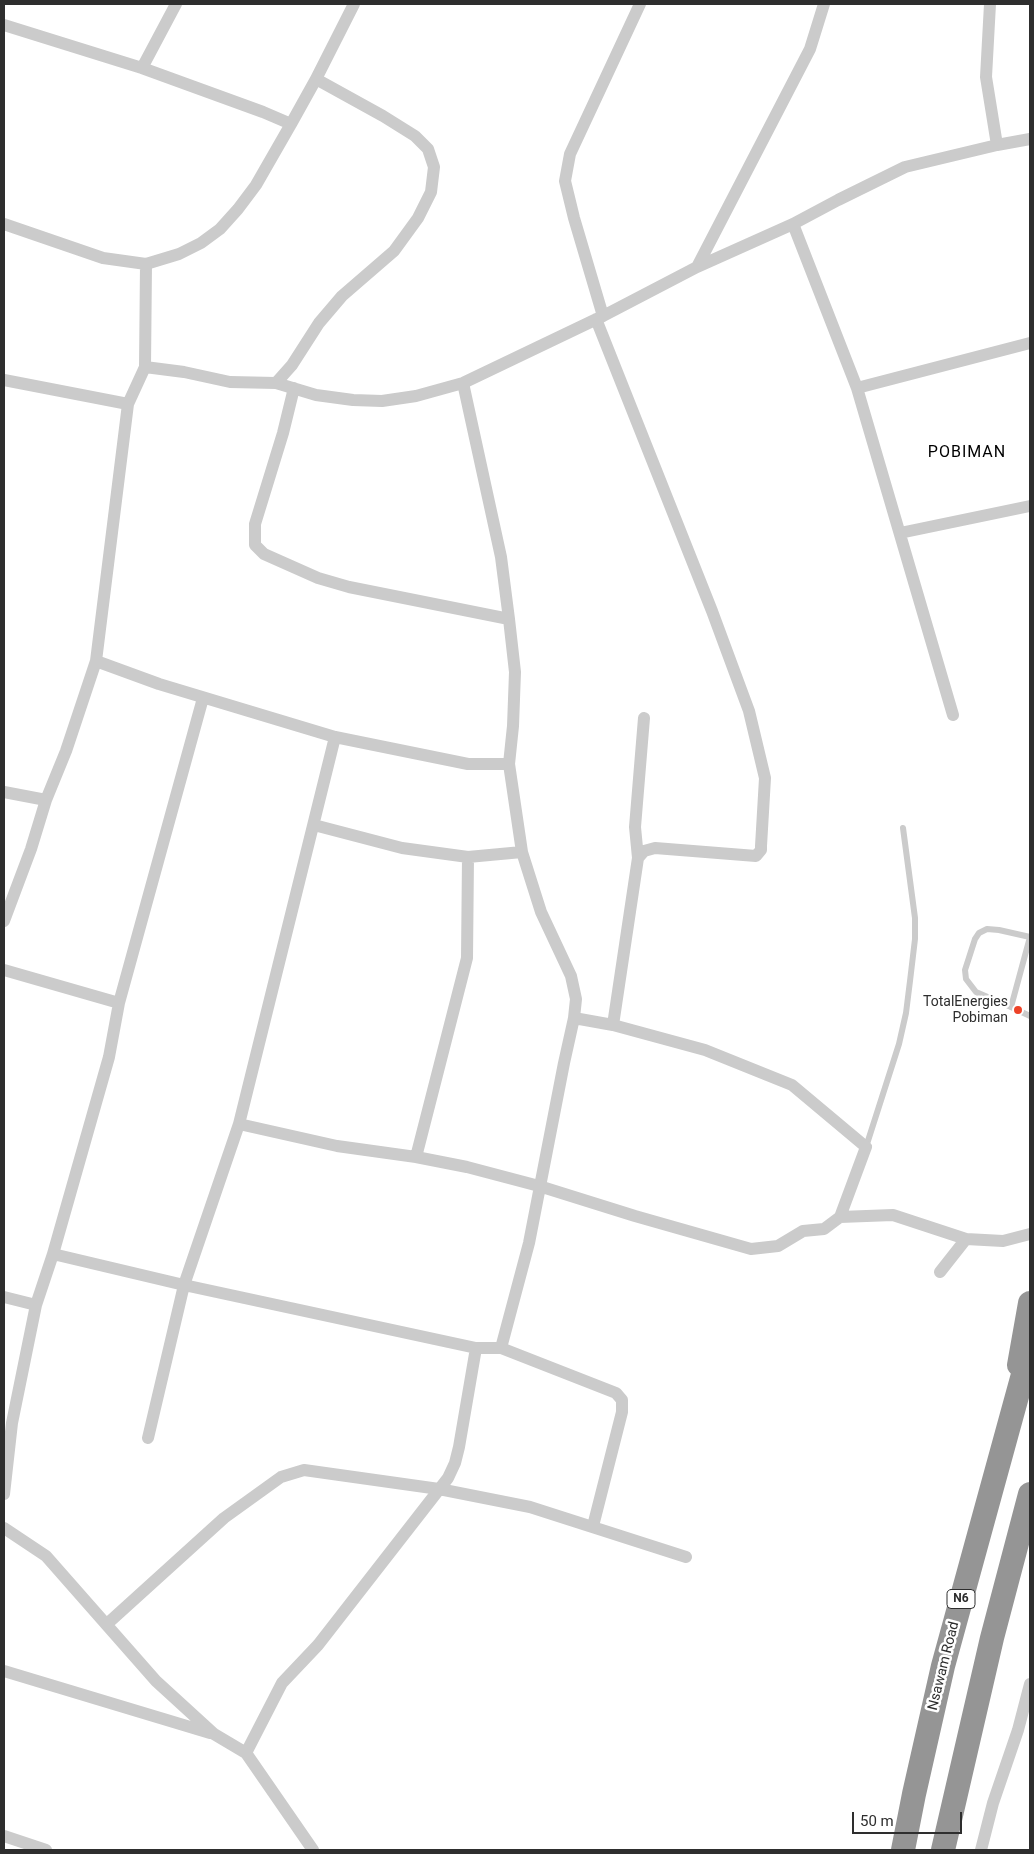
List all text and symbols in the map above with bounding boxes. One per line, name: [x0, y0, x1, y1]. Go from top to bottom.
district label: POBIMAN: [927, 443, 1007, 463]
place label: TotalEnergies Pobiman: [923, 994, 1008, 1026]
marker: TotalEnergies Pobiman: [1012, 1004, 1024, 1016]
road number: N6: [947, 1590, 975, 1608]
street label: Nsawam Road: [925, 1620, 963, 1712]
scale bar: [854, 1802, 964, 1834]
text: 50 m: [860, 1812, 894, 1830]

